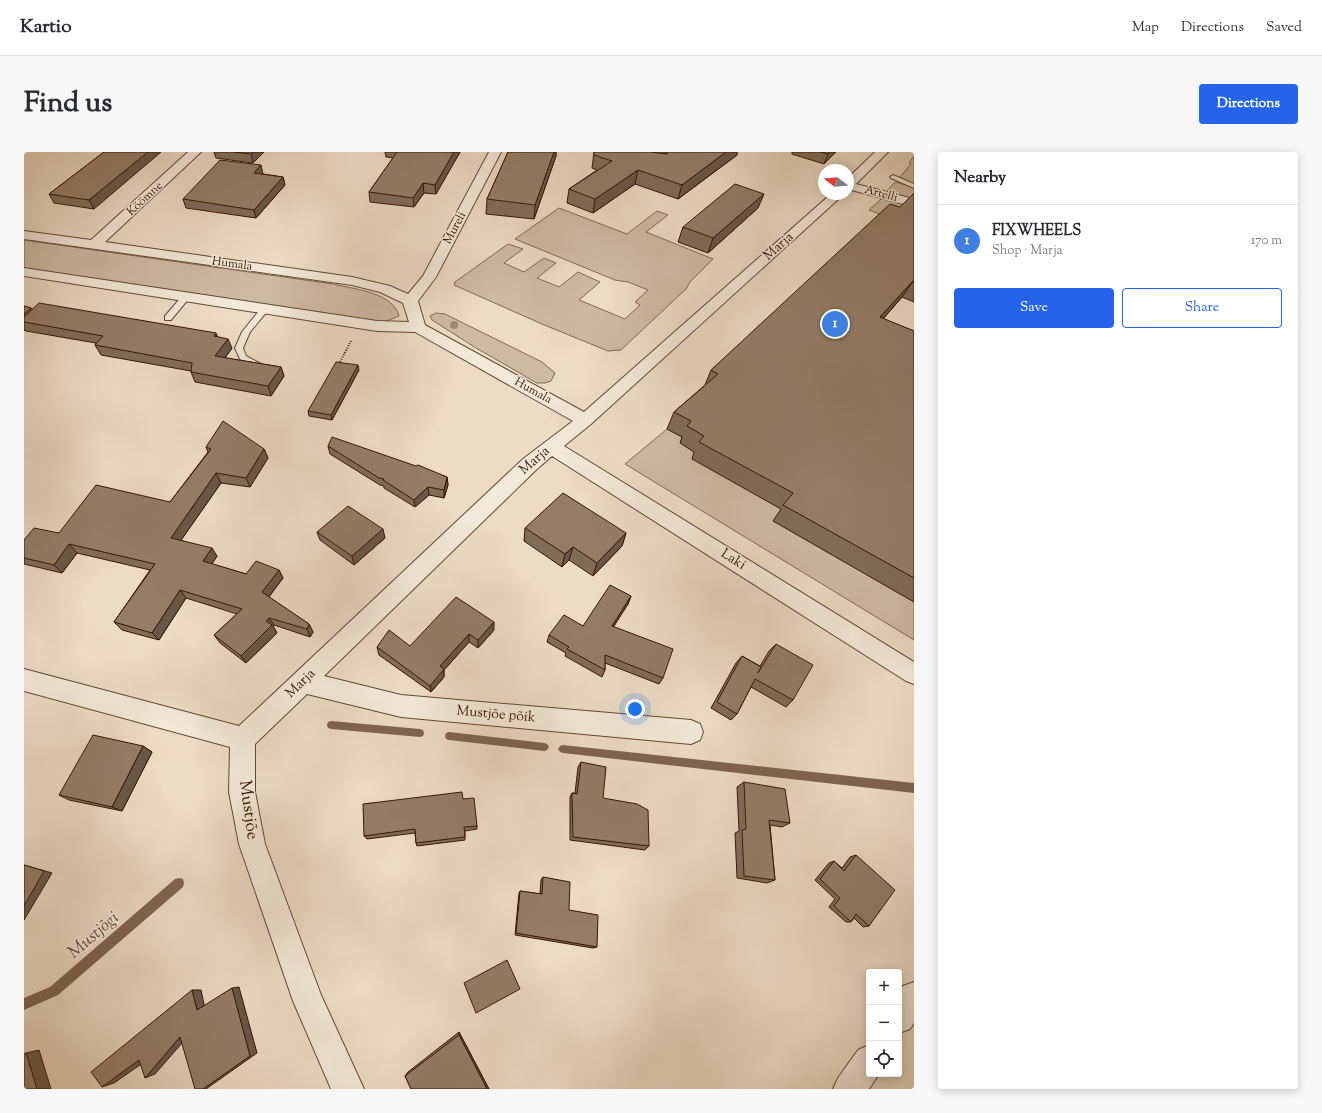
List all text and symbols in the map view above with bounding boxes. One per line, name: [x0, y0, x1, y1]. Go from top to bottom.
text: Kartio: [20, 14, 72, 41]
text: Map: [1132, 18, 1159, 38]
text: Directions: [1181, 18, 1244, 38]
text: Saved: [1266, 18, 1302, 38]
text: Find us: [24, 84, 112, 124]
button: Directions: [1199, 84, 1298, 124]
north arrow: [818, 164, 854, 200]
text: Nearby: [954, 166, 1006, 190]
street label: Köömne: [123, 177, 167, 221]
street label: Artelli: [862, 181, 900, 207]
street label: Mureli: [439, 208, 471, 247]
text: FIXWHEELS: [992, 221, 1081, 242]
street label: Marja: [759, 228, 799, 266]
text: 1: [965, 232, 969, 250]
text: 170 m: [1251, 232, 1282, 250]
text: Shop · Marja: [992, 242, 1063, 260]
street label: Humala: [211, 252, 254, 276]
button: Save: [954, 288, 1114, 328]
button: Share: [1122, 288, 1282, 328]
pin: 1: [822, 309, 848, 339]
street label: Humala: [511, 373, 556, 409]
street label: Marja: [515, 442, 555, 480]
street label: Laki: [716, 544, 750, 576]
street label: Marja: [282, 664, 321, 703]
your location: [625, 699, 645, 719]
street label: Mustjõe põik: [456, 702, 537, 728]
street label: Mustjõe: [232, 779, 264, 841]
water label: Mustjõgi: [62, 906, 126, 966]
map controls: [866, 969, 902, 1077]
button: +: [866, 969, 902, 1005]
button: −: [866, 1005, 902, 1041]
button: locate: [866, 1041, 902, 1077]

